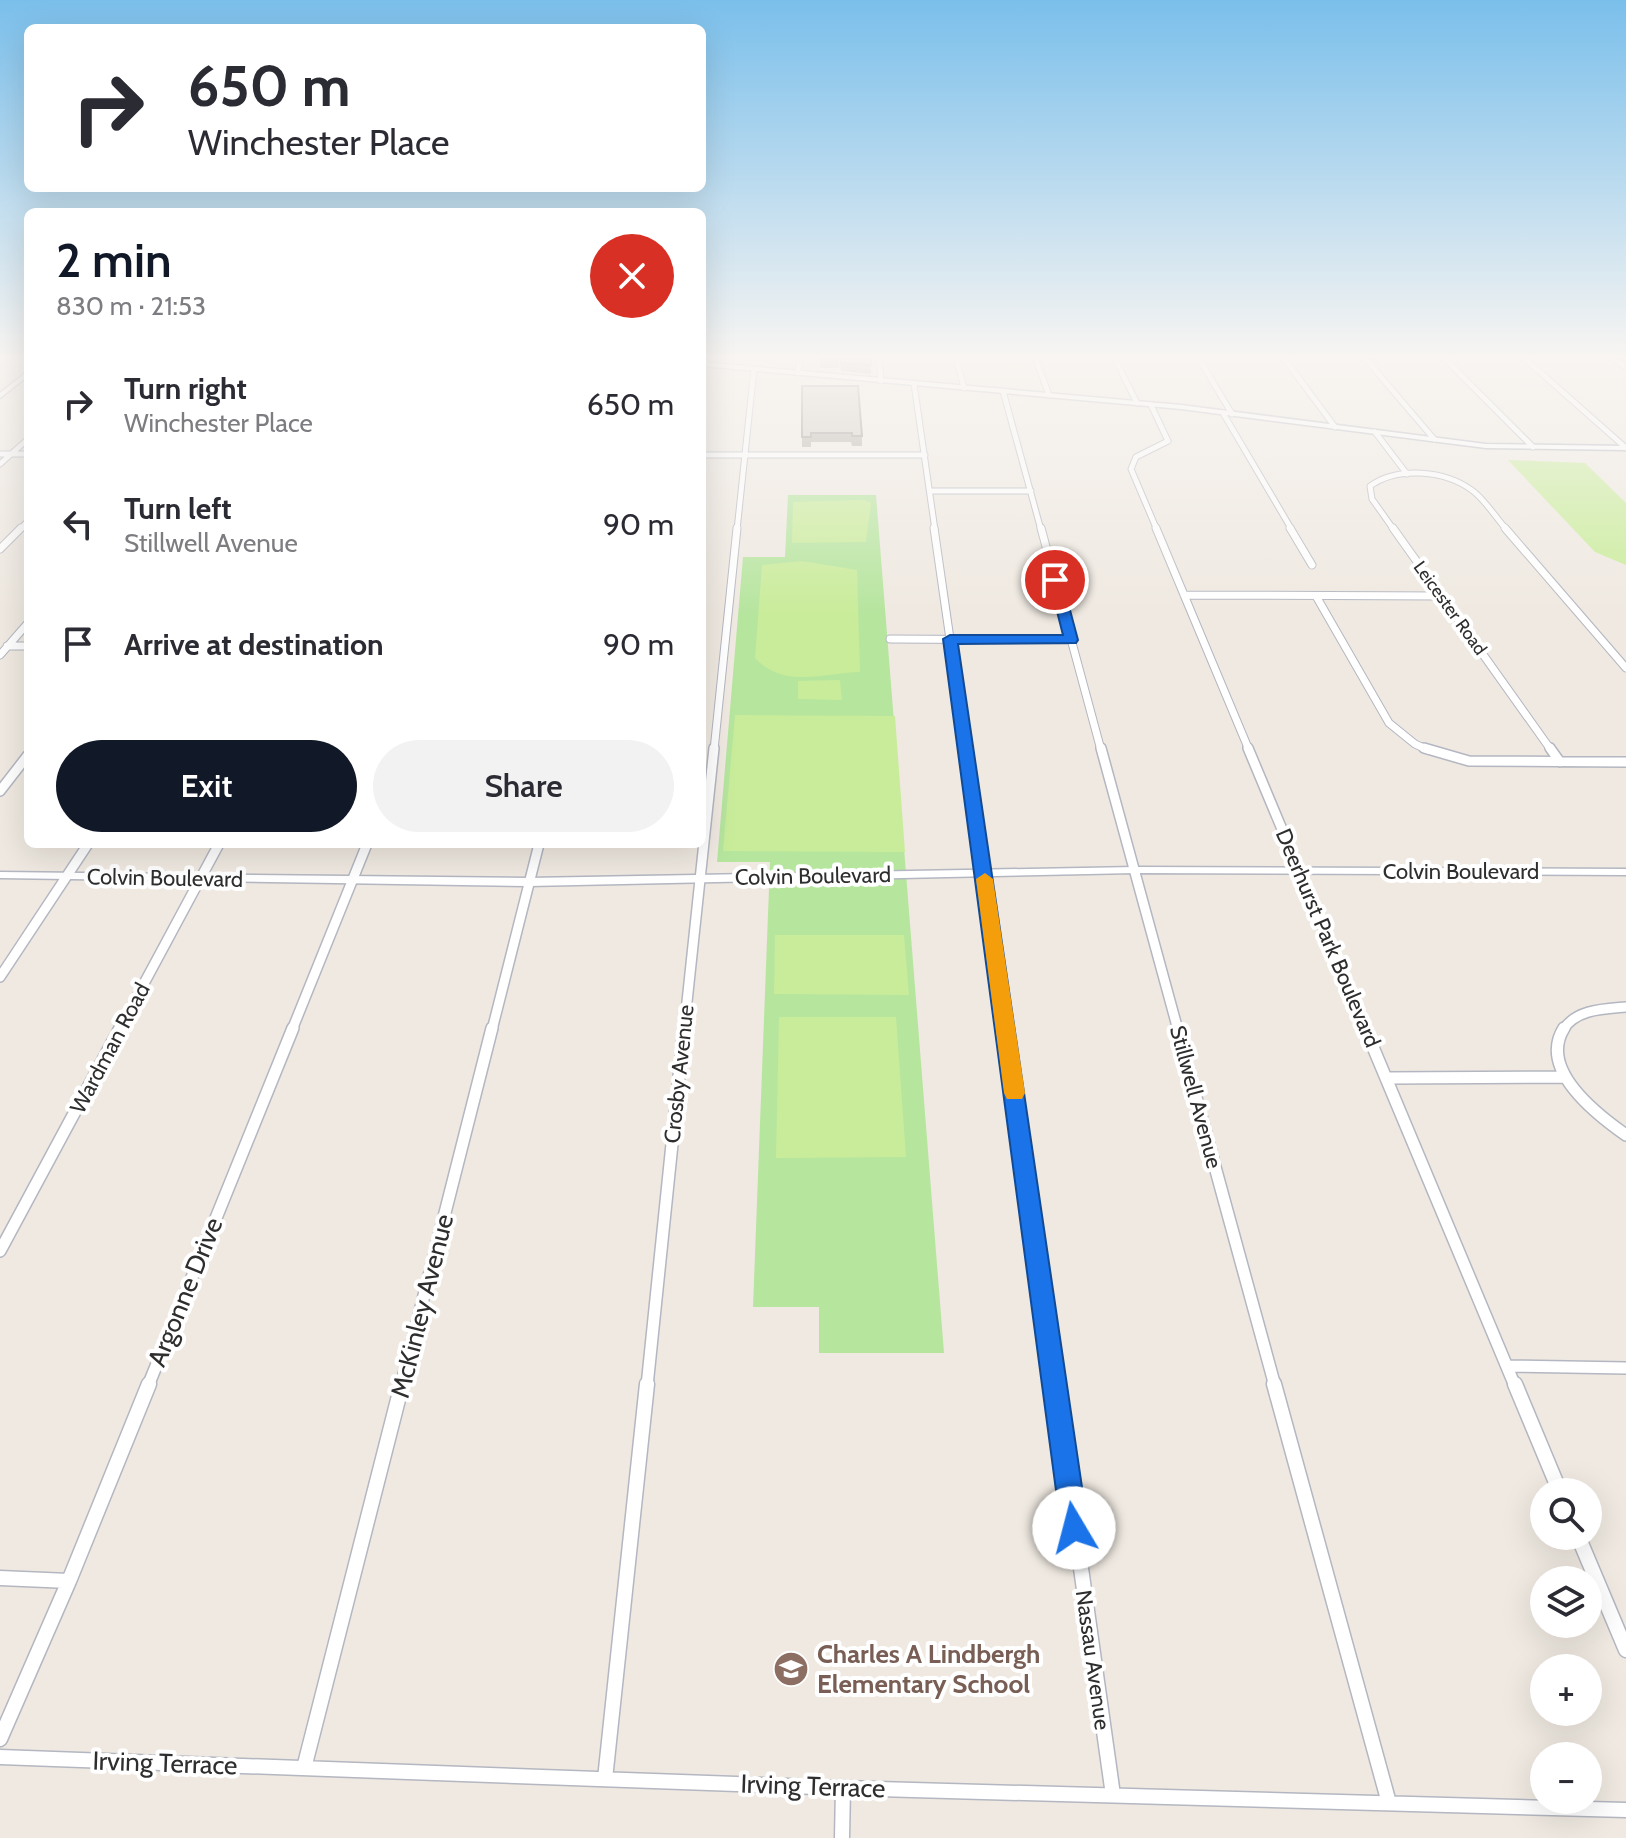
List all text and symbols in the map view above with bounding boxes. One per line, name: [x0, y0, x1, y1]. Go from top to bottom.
text: 650 m: [188, 52, 350, 120]
icon: right: [56, 56, 160, 160]
text: Winchester Place: [188, 120, 449, 164]
text: 2 min: [56, 231, 172, 289]
button: close: [590, 234, 674, 318]
text: 830 m · 21:53: [56, 290, 206, 322]
text: Turn right: [124, 370, 247, 407]
icon: right: [56, 382, 100, 426]
text: 650 m: [587, 386, 674, 423]
text: Winchester Place: [124, 407, 313, 439]
text: Turn left: [124, 490, 232, 527]
icon: left: [56, 502, 100, 546]
text: 90 m: [603, 506, 674, 543]
text: Stillwell Avenue: [124, 527, 298, 559]
pin: [1021, 546, 1089, 614]
street label: Leicester Road: [1409, 557, 1491, 659]
icon: arrive: [1033, 558, 1077, 602]
icon: arrive: [56, 622, 100, 666]
text: Arrive at destination: [124, 626, 384, 663]
text: 90 m: [603, 626, 674, 663]
button: Exit: [56, 740, 357, 832]
button: Share: [373, 740, 674, 832]
street label: Deerhurst Park Boulevard: [1270, 825, 1386, 1051]
street label: Colvin Boulevard: [1383, 858, 1539, 885]
street label: Colvin Boulevard: [735, 861, 891, 891]
street label: Colvin Boulevard: [87, 863, 243, 893]
street label: Wardman Road: [64, 978, 156, 1118]
street label: Crosby Avenue: [658, 1003, 700, 1145]
street label: Stillwell Avenue: [1164, 1022, 1228, 1172]
street label: McKinley Avenue: [384, 1211, 460, 1401]
street label: Argonne Drive: [141, 1213, 229, 1371]
map controls: [1530, 1478, 1602, 1814]
button: search: [1530, 1478, 1602, 1550]
position arrow: [1032, 1486, 1116, 1570]
button: layers: [1530, 1566, 1602, 1638]
street label: Nassau Avenue: [1070, 1588, 1116, 1732]
place label: Charles A Lindbergh Elementary School: [817, 1638, 1040, 1700]
school or university icon: Charles A Lindbergh Elementary School: [772, 1650, 810, 1688]
button: +: [1530, 1654, 1602, 1726]
button: −: [1530, 1742, 1602, 1814]
street label: Irving Terrace: [92, 1744, 238, 1782]
street label: Irving Terrace: [740, 1767, 886, 1805]

